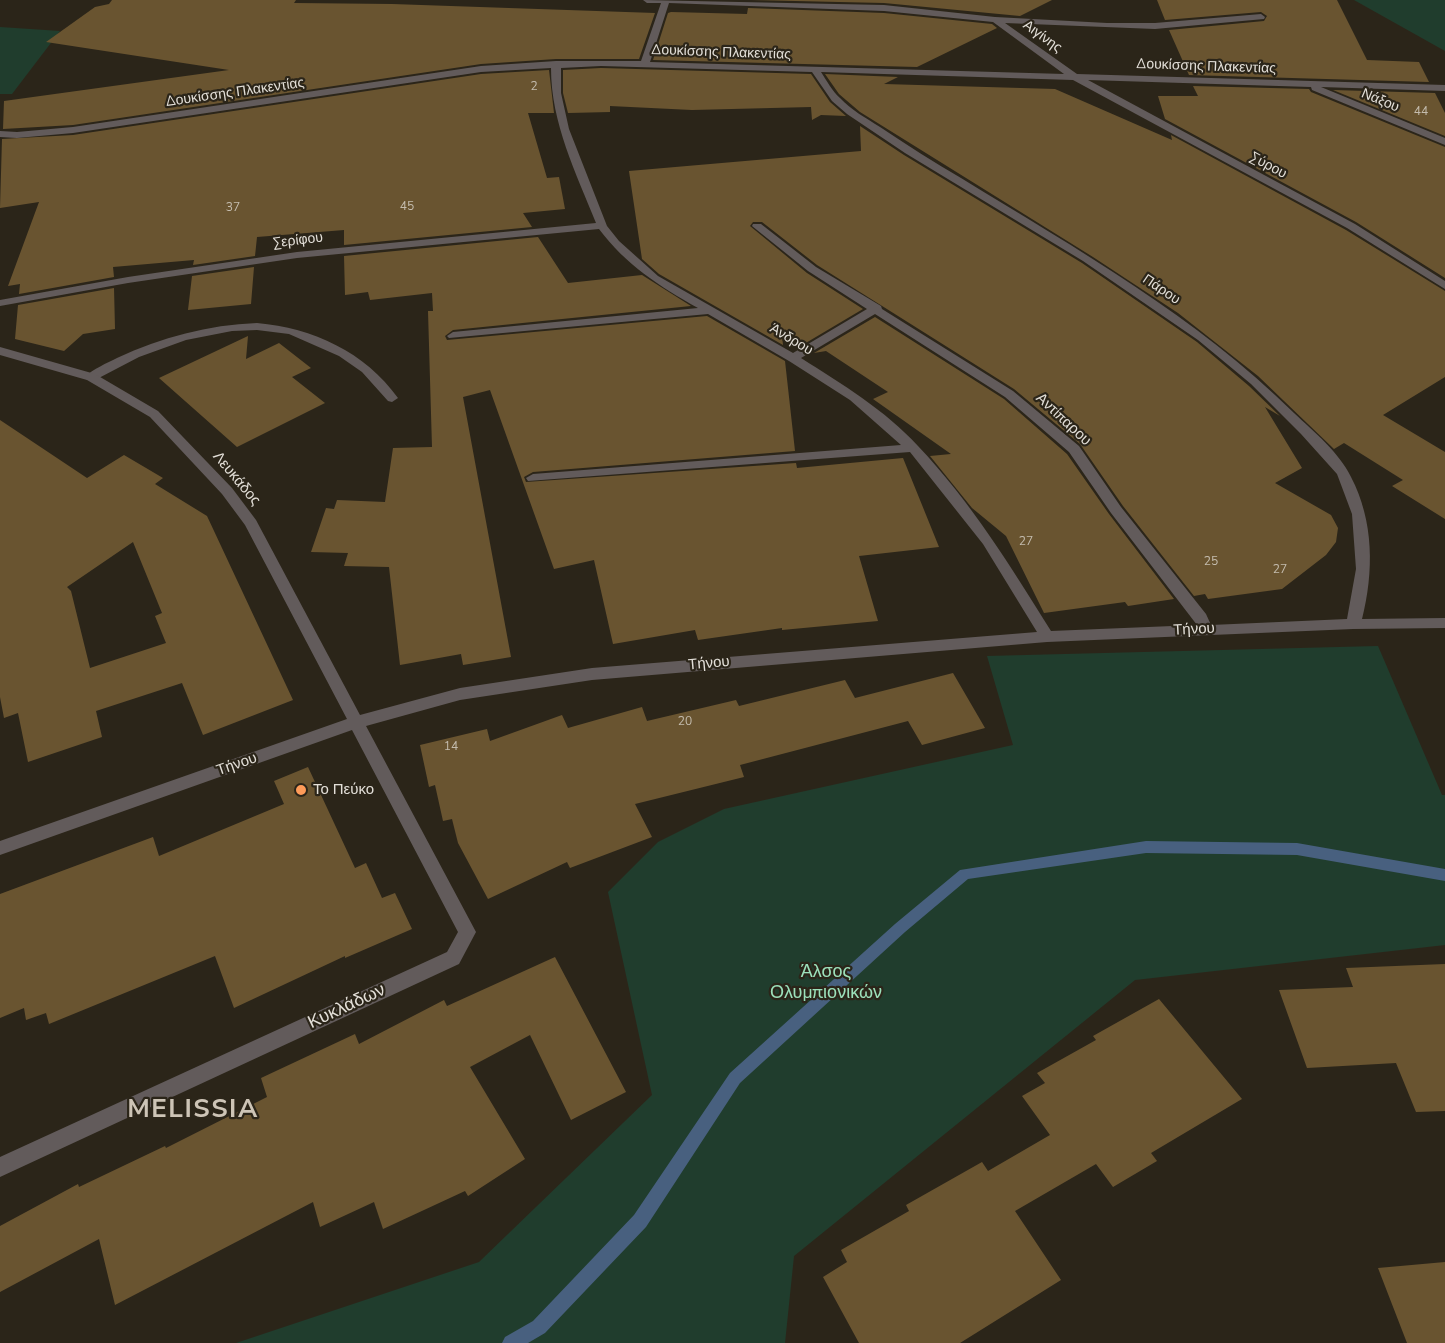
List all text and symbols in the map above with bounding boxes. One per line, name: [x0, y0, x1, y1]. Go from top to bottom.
street label: Αιγίνης: [1019, 17, 1065, 57]
street label: Δουκίσσης Πλακεντίας: [651, 42, 791, 64]
street label: Δουκίσσης Πλακεντίας: [1136, 56, 1276, 78]
street label: Δουκίσσης Πλακεντίας: [165, 75, 305, 111]
house number: 2: [530, 80, 538, 94]
street label: Νάξου: [1359, 86, 1401, 116]
house number: 44: [1414, 105, 1428, 119]
street label: Σύρου: [1247, 149, 1289, 183]
house number: 45: [400, 200, 414, 214]
house number: 37: [226, 201, 240, 215]
street label: Σερίφου: [272, 230, 324, 252]
street label: Πάρου: [1139, 271, 1183, 309]
street label: Άνδρου: [766, 321, 816, 359]
street label: Αντίπαρου: [1032, 390, 1094, 450]
street label: Λευκάδος: [208, 448, 264, 510]
house number: 27: [1019, 535, 1033, 549]
house number: 25: [1204, 555, 1218, 569]
house number: 27: [1273, 563, 1287, 577]
street label: Τήνου: [1173, 620, 1215, 640]
street label: Τήνου: [688, 653, 730, 675]
house number: 20: [678, 715, 692, 729]
house number: 14: [444, 740, 458, 754]
street label: Τήνου: [214, 750, 260, 780]
place label: Το Πεύκο: [313, 781, 374, 799]
marker: Το Πεύκο: [294, 783, 308, 797]
park label: Άλσος Ολυμπιονικών: [770, 962, 882, 1004]
street label: Κυκλάδων: [305, 980, 389, 1034]
district label: MELISSIA: [127, 1095, 259, 1127]

